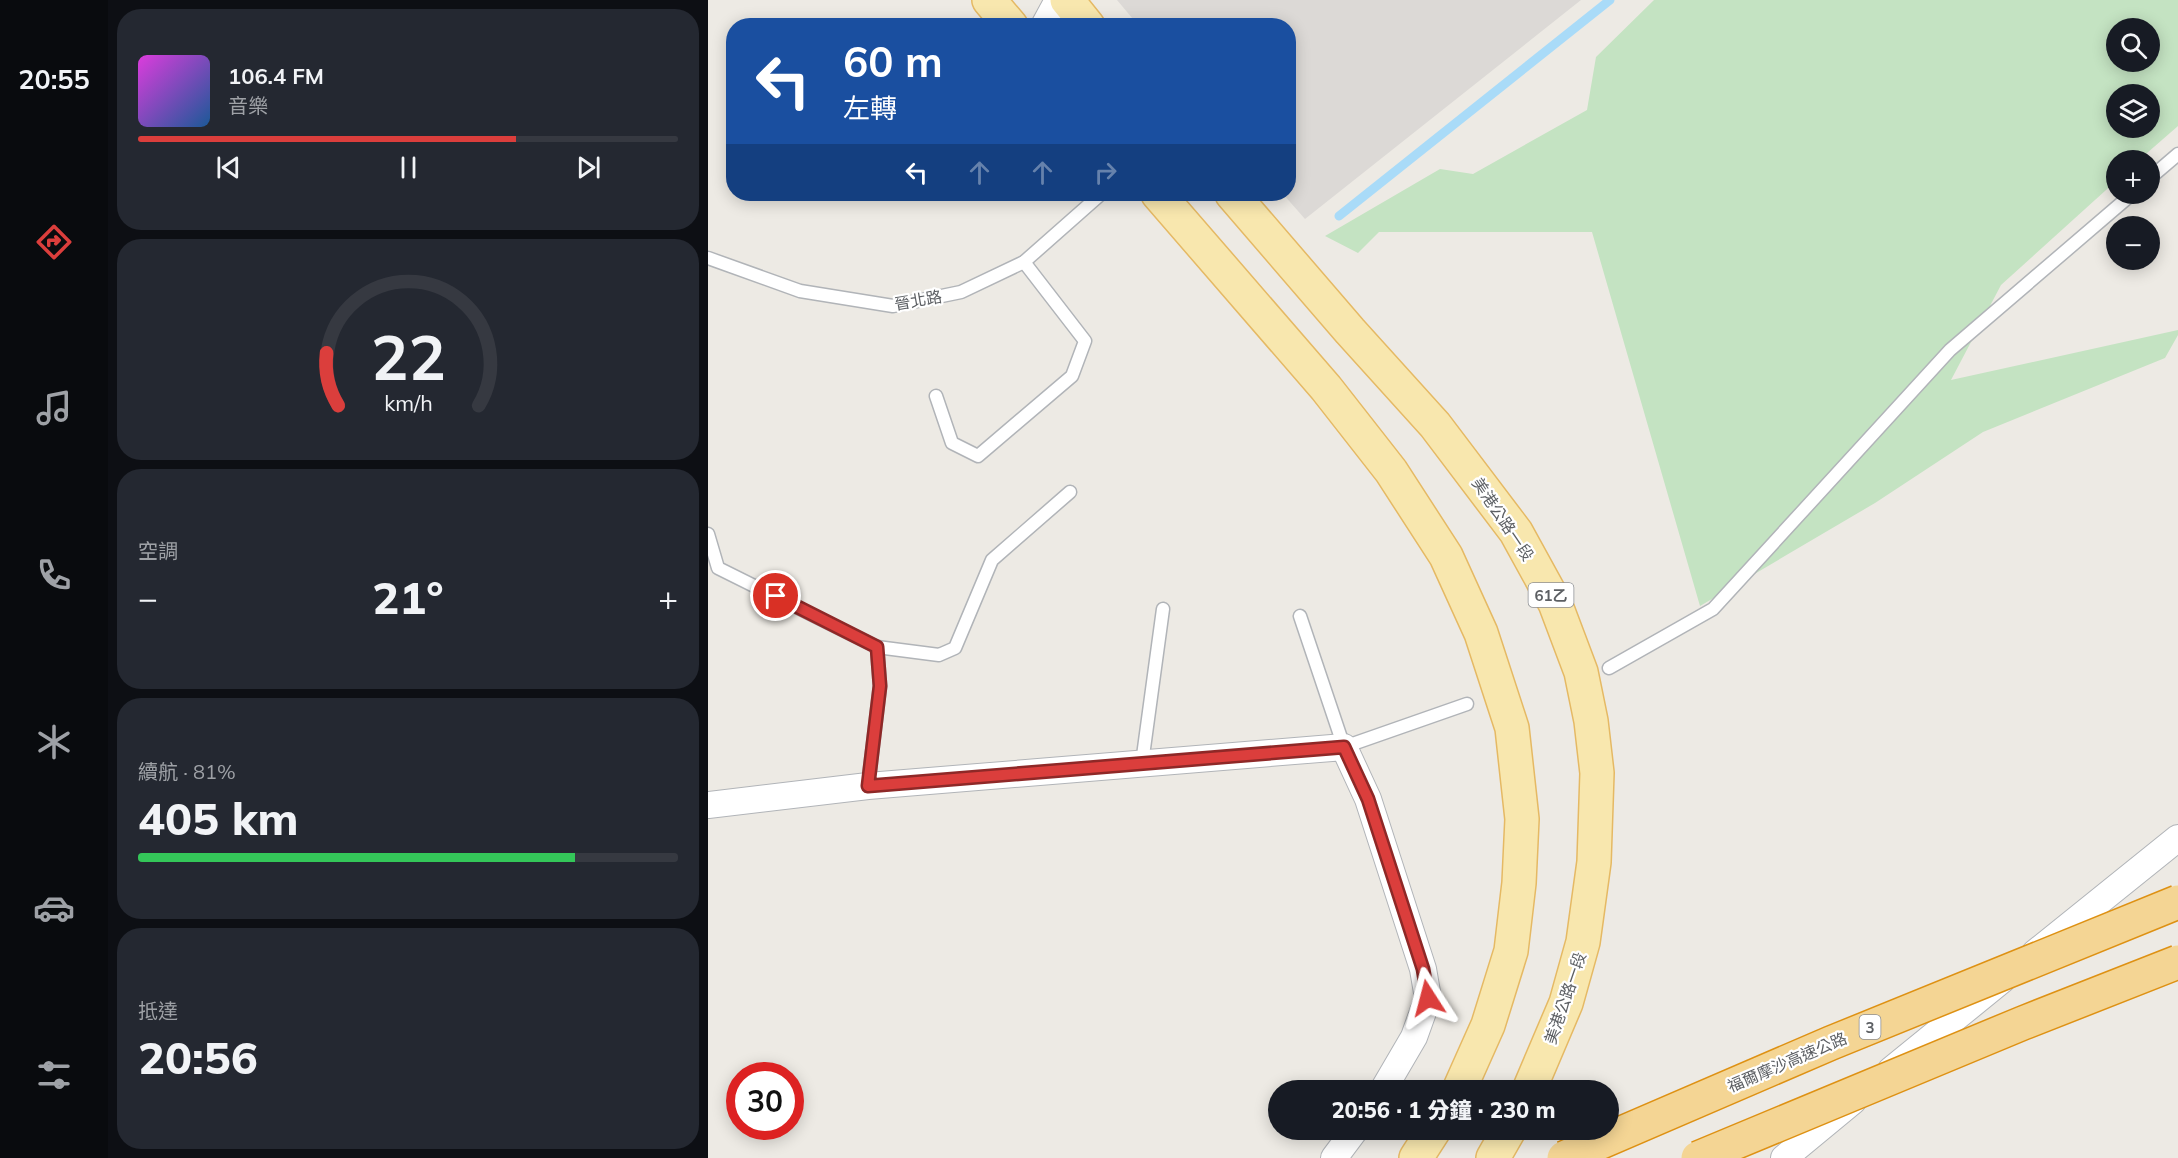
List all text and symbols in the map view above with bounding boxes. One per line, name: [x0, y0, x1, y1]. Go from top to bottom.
map controls: [2106, 18, 2160, 270]
button: search: [2106, 18, 2160, 72]
text: 60 m: [843, 35, 943, 88]
icon: left: [744, 42, 822, 120]
text: 20:55: [18, 62, 90, 96]
text: 106.4 FM: [228, 62, 324, 90]
button: layers: [2106, 84, 2160, 138]
text: 左轉: [843, 91, 897, 125]
text: 音樂: [228, 93, 268, 118]
button: +: [2106, 150, 2160, 204]
icon: previous: [212, 151, 245, 184]
icon: pause: [392, 151, 425, 184]
icon: next: [572, 151, 605, 184]
icon: left: [900, 156, 933, 189]
icon: ahead: [963, 156, 996, 189]
icon: ahead: [1026, 156, 1059, 189]
icon: right: [1089, 156, 1122, 189]
button: −: [2106, 216, 2160, 270]
icon: directions: [33, 221, 75, 263]
street label: 晉北路: [893, 286, 943, 314]
text: 22: [371, 317, 445, 396]
icon: music: [33, 387, 75, 429]
text: km/h: [384, 390, 432, 417]
street label: 美港公路一段: [1468, 474, 1538, 564]
text: 空調: [138, 538, 178, 563]
icon: phone: [33, 554, 75, 596]
text: 21°: [372, 569, 444, 625]
pin: [750, 570, 801, 621]
text: −: [138, 577, 158, 618]
text: +: [658, 577, 678, 618]
icon: arrive: [759, 579, 792, 612]
road number: 61乙: [1528, 583, 1574, 607]
icon: climate: [33, 721, 75, 763]
text: 續航 · 81%: [138, 759, 236, 784]
text: 405 km: [138, 790, 299, 846]
icon: car: [33, 887, 75, 929]
street label: 美港公路一段: [1540, 949, 1590, 1047]
position arrow: [1396, 966, 1460, 1030]
text: 抵達: [138, 998, 178, 1023]
road number: 3: [1860, 1015, 1880, 1039]
street label: 福爾摩沙高速公路: [1724, 1028, 1850, 1096]
text: 20:56: [138, 1029, 258, 1085]
icon: filters: [33, 1054, 75, 1096]
speed limit sign: 30: [726, 1062, 804, 1140]
text: 20:56 · 1 分鐘 · 230 m: [1331, 1096, 1556, 1124]

